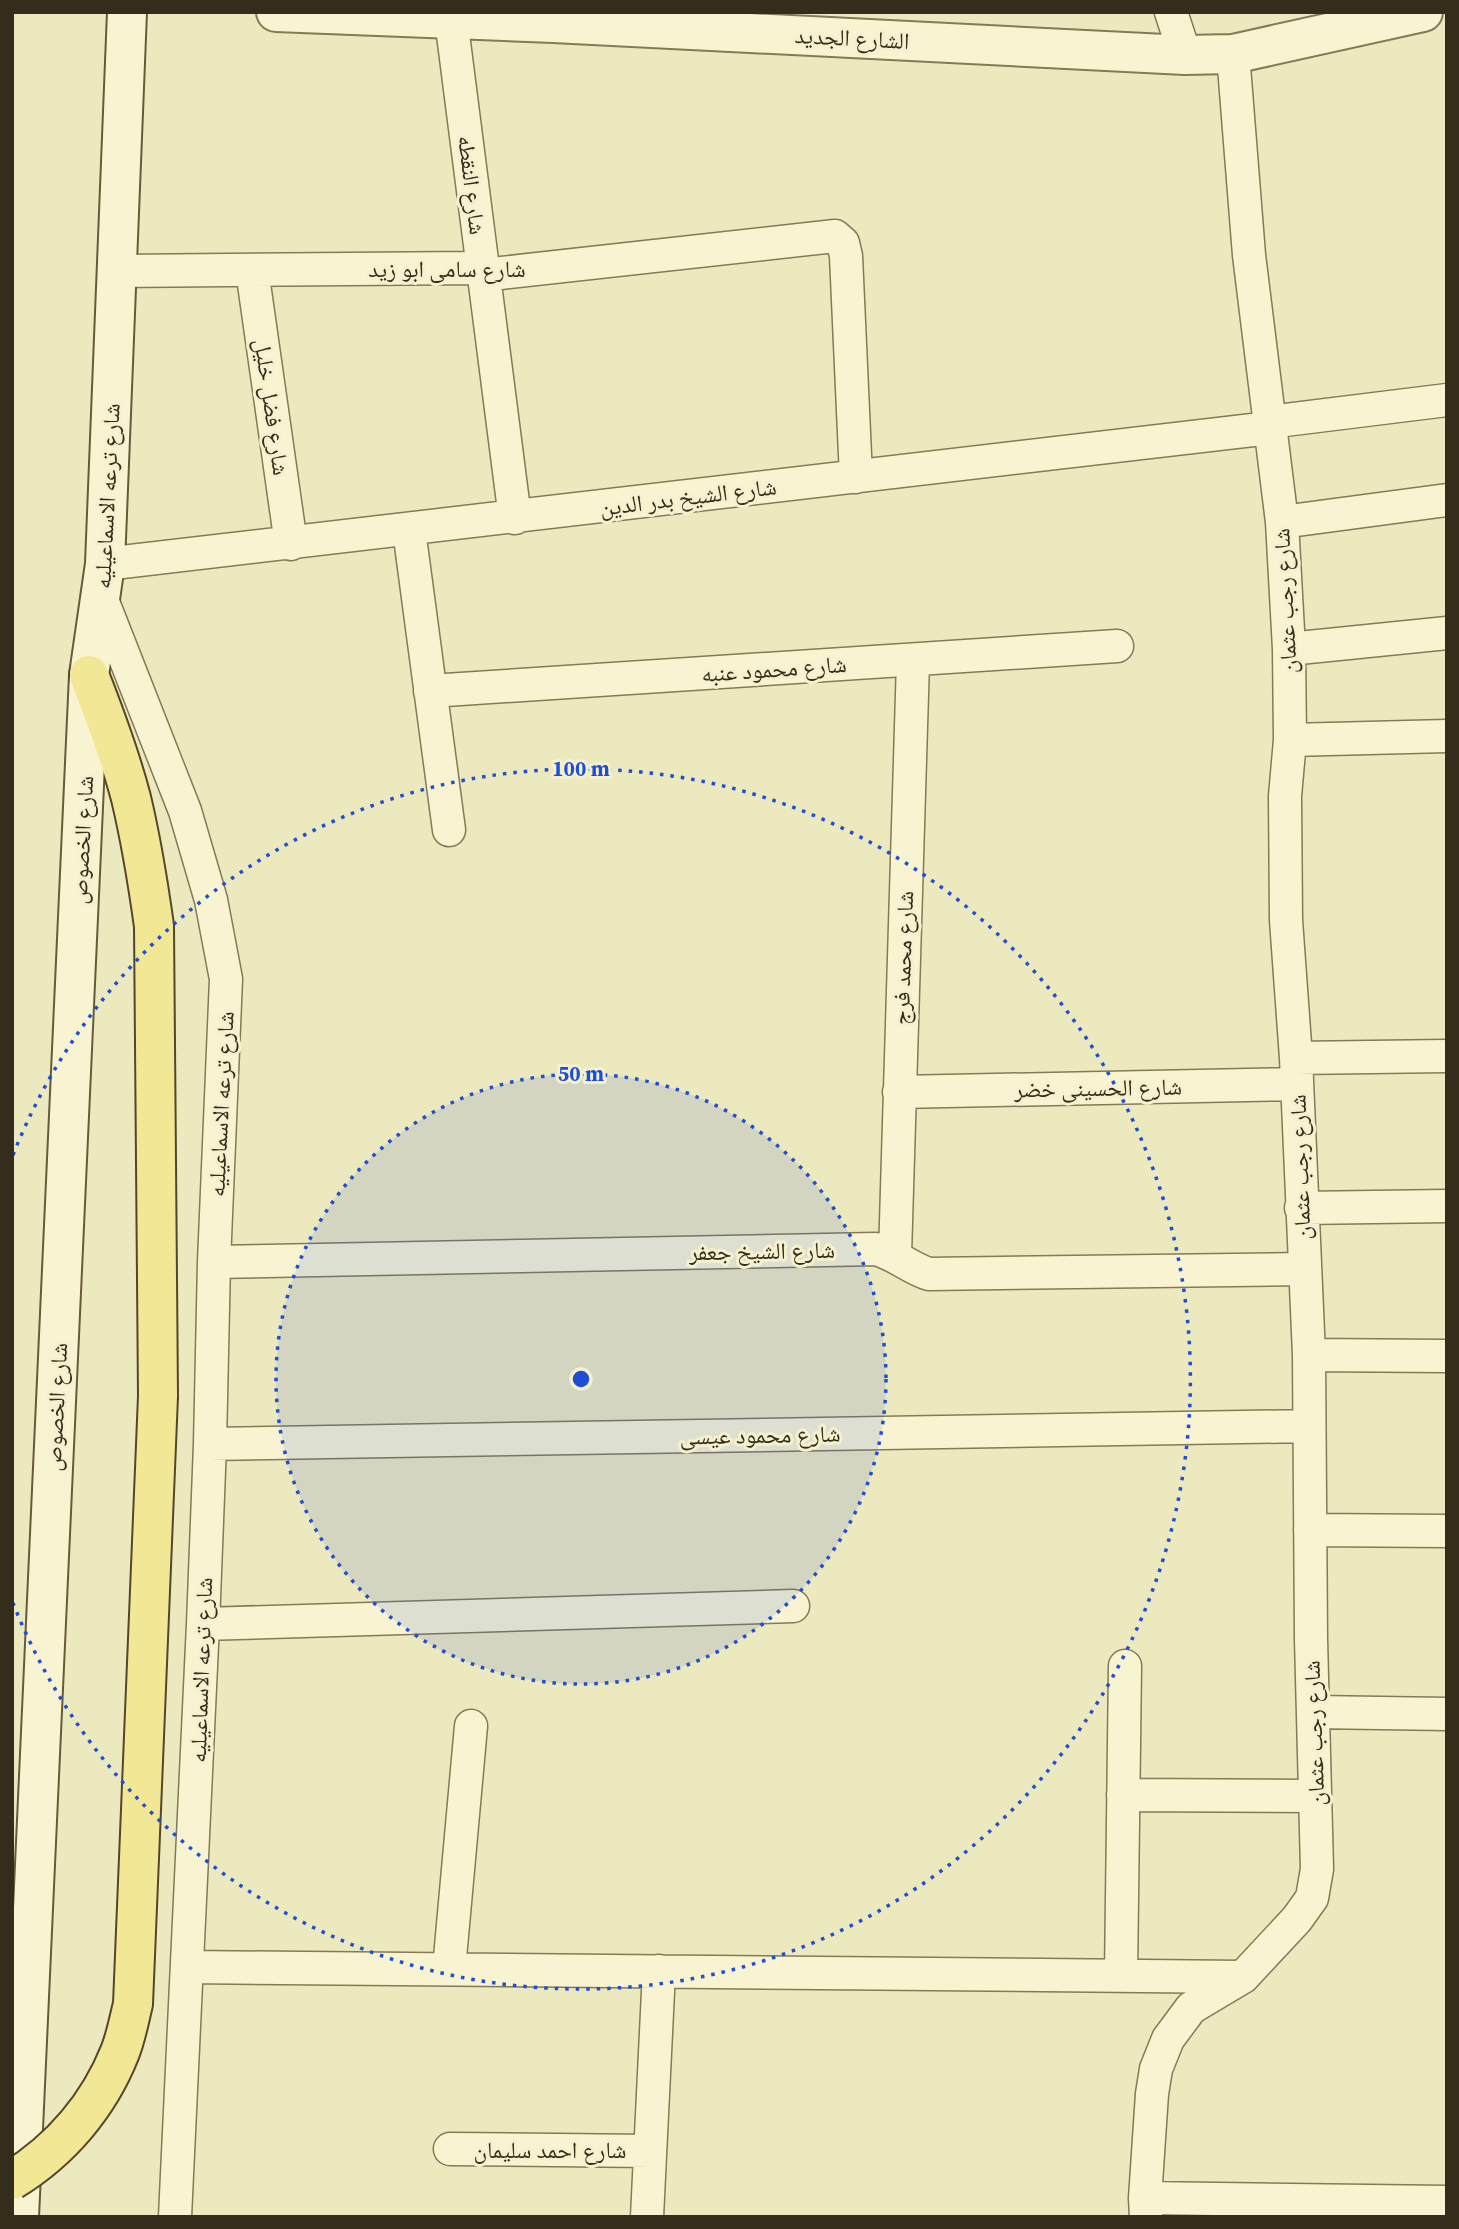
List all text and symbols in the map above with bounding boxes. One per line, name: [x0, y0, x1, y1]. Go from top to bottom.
street label: الشارع الجديد: [794, 19, 910, 57]
street label: شارع النقطه: [450, 133, 494, 237]
street label: شارع سامى ابو زيد: [368, 253, 526, 285]
street label: شارع فضل خليل: [247, 337, 297, 477]
street label: شارع ترعه الاسماعيليه: [86, 402, 128, 590]
street label: شارع الشيخ بدر الدين: [598, 470, 778, 524]
street label: شارع رجب عثمان: [1265, 528, 1305, 674]
street label: شارع محمود عنبه: [700, 648, 848, 690]
text: 100 m: [552, 754, 610, 783]
street label: شارع الخصوص: [63, 775, 101, 905]
street label: شارع محمد فرج: [885, 890, 921, 1026]
street label: شارع ترعه الاسماعيليه: [200, 1010, 242, 1198]
text: 50 m: [558, 1059, 604, 1088]
street label: شارع الحسينى خضر: [1013, 1071, 1182, 1105]
street label: شارع رجب عثمان: [1281, 1094, 1319, 1240]
street label: شارع الشيخ جعفر: [688, 1234, 835, 1268]
street label: شارع الخصوص: [37, 1342, 75, 1472]
centre of rings: [569, 1367, 593, 1391]
street label: شارع محمود عيسى: [679, 1418, 841, 1452]
street label: شارع ترعه الاسماعيليه: [182, 1577, 220, 1763]
street label: شارع رجب عثمان: [1295, 1660, 1333, 1806]
street label: شارع احمد سليمان: [474, 2134, 626, 2166]

